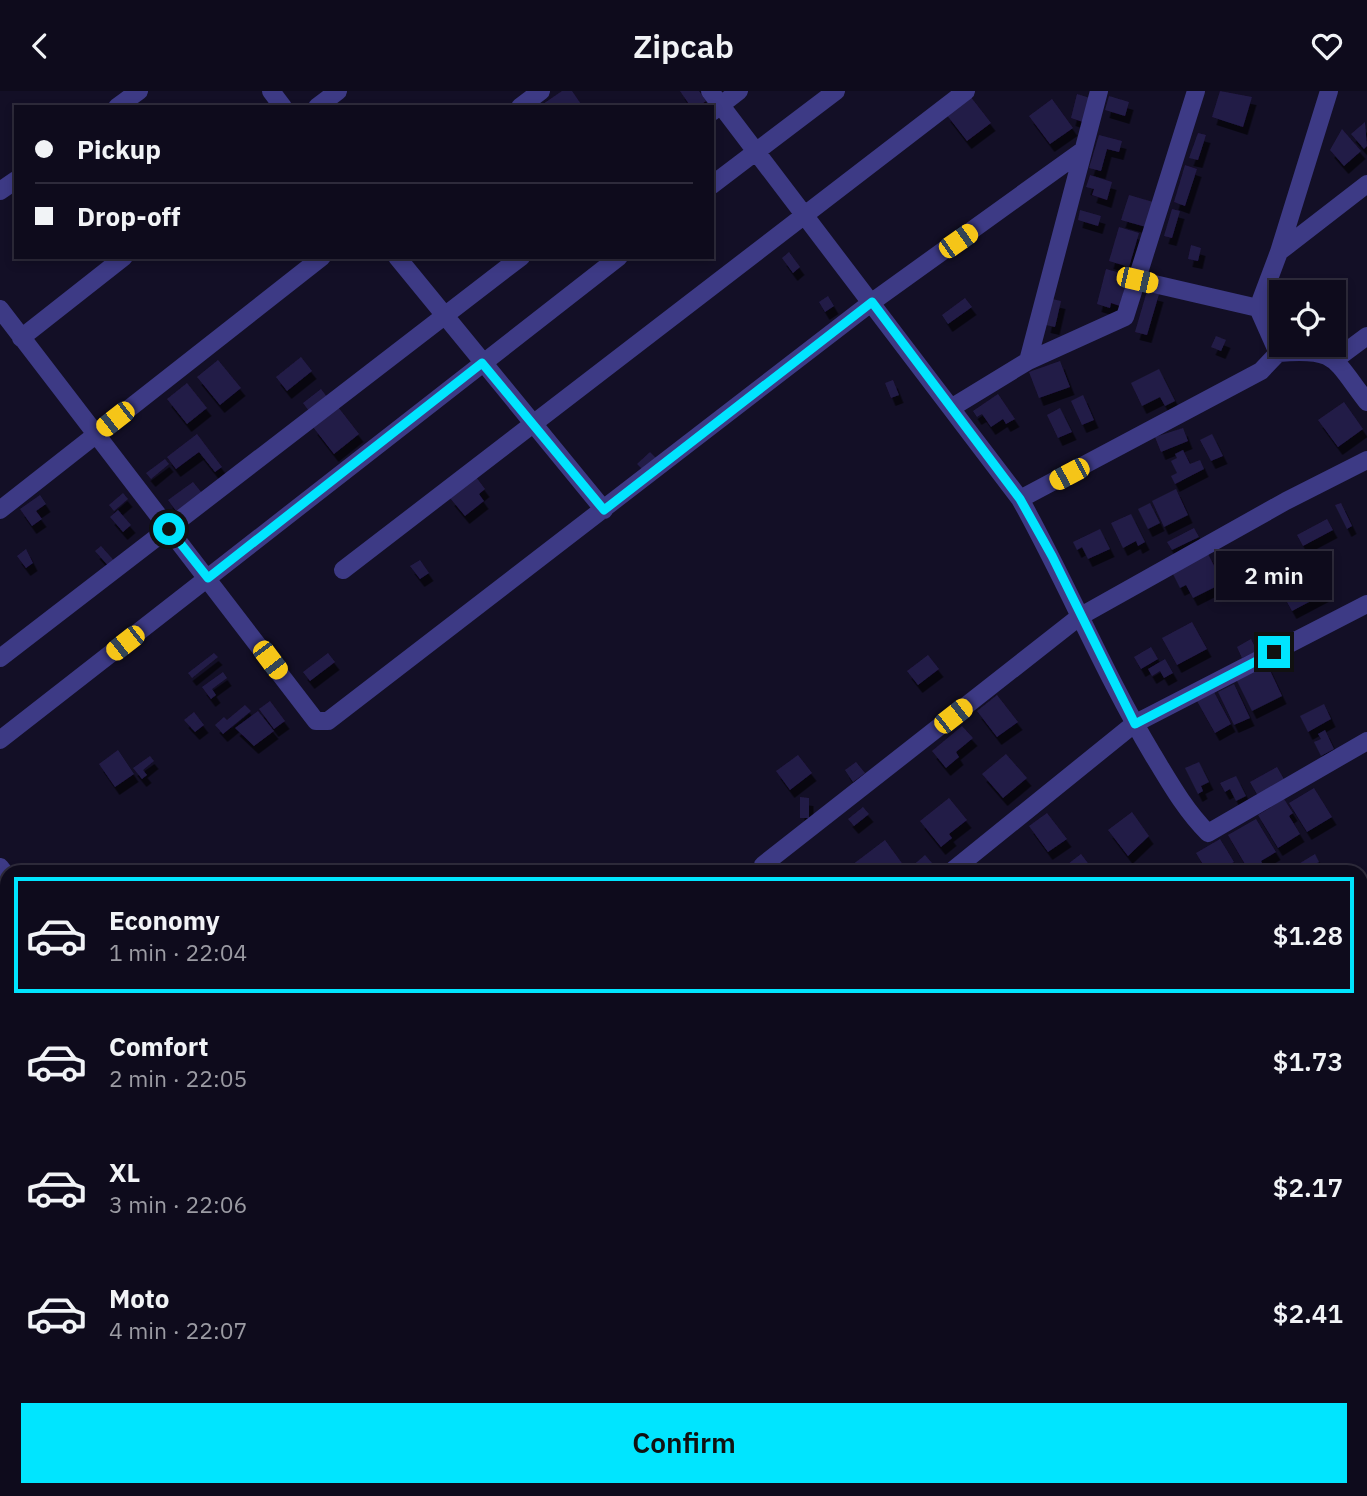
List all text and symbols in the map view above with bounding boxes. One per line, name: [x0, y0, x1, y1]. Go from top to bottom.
text: Zipcab: [633, 25, 734, 67]
icon: back: [21, 27, 59, 65]
icon: heart: [1308, 27, 1346, 65]
text: Pickup: [77, 132, 161, 166]
text: Drop-off: [77, 199, 180, 233]
car: [935, 220, 982, 262]
car: [1115, 265, 1160, 295]
map controls: [1269, 280, 1346, 357]
button: locate: [1269, 280, 1346, 357]
car: [92, 398, 139, 440]
car: [1046, 455, 1093, 493]
route start: [153, 513, 185, 545]
callout: 2 min: [1216, 551, 1332, 599]
text: 2 min: [1244, 560, 1304, 590]
car: [102, 622, 149, 664]
route end: [1258, 636, 1290, 668]
car: [249, 637, 292, 683]
car: [930, 695, 977, 737]
text: Economy: [109, 903, 220, 937]
icon: car: [25, 904, 88, 967]
text: $1.28: [1273, 918, 1343, 952]
text: 1 min · 22:04: [109, 937, 247, 967]
text: Comfort: [109, 1029, 208, 1063]
icon: car: [25, 1030, 88, 1093]
text: $1.73: [1273, 1044, 1343, 1078]
text: 2 min · 22:05: [109, 1063, 247, 1093]
text: XL: [109, 1155, 140, 1189]
icon: car: [25, 1156, 88, 1219]
text: $2.17: [1273, 1170, 1343, 1204]
text: 3 min · 22:06: [109, 1189, 247, 1219]
text: Moto: [109, 1281, 169, 1315]
icon: car: [25, 1282, 88, 1345]
text: $2.41: [1273, 1296, 1343, 1330]
text: 4 min · 22:07: [109, 1315, 247, 1345]
button: Confirm: [21, 1403, 1347, 1483]

